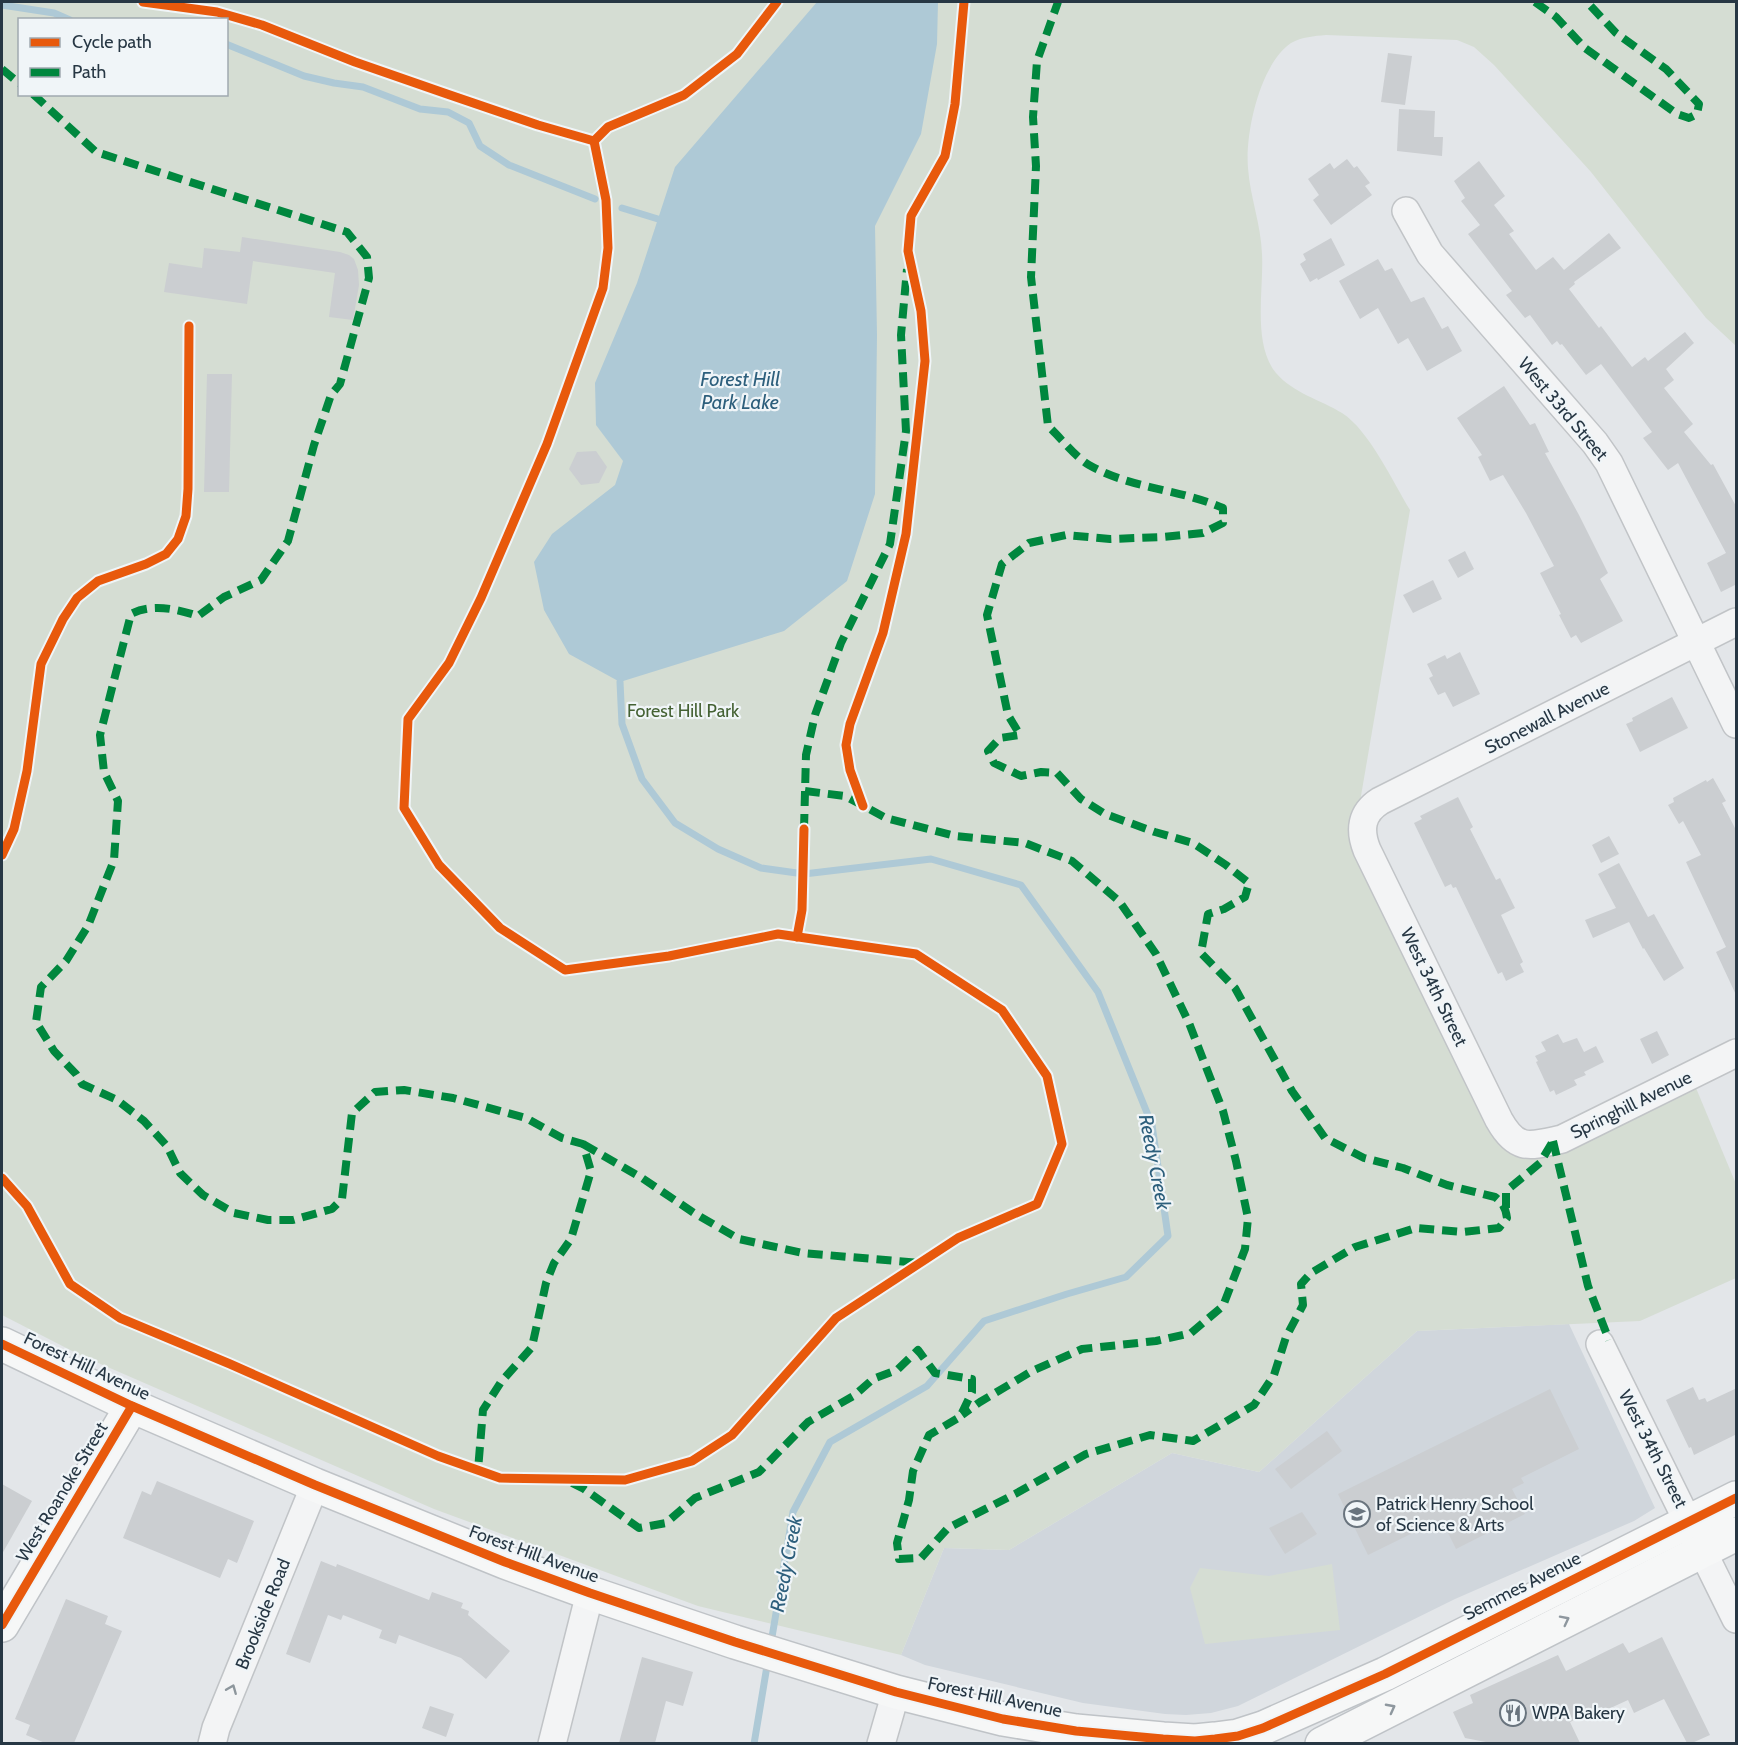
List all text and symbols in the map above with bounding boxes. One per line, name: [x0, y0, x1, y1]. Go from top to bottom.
legend: [18, 18, 228, 96]
text: Cycle path: [72, 31, 152, 53]
text: Path: [72, 61, 106, 83]
street label: West 33rd Street: [1513, 353, 1613, 465]
water label: Forest Hill Park Lake: [700, 367, 780, 414]
street label: Stonewall Avenue: [1481, 677, 1613, 759]
park label: Forest Hill Park: [627, 700, 740, 722]
street label: West 34th Street: [1396, 924, 1472, 1050]
street label: Springhill Avenue: [1567, 1066, 1695, 1144]
water label: Reedy Creek: [1134, 1112, 1176, 1213]
street label: Forest Hill Avenue: [20, 1327, 154, 1405]
street label: West 34th Street: [1614, 1386, 1692, 1512]
street label: West Roanoke Street: [12, 1418, 112, 1566]
place label: Patrick Henry School of Science & Arts: [1376, 1493, 1534, 1536]
school or university icon: Patrick Henry School of Science & Arts: [1342, 1499, 1372, 1529]
water label: Reedy Creek: [765, 1513, 807, 1614]
street label: Forest Hill Avenue: [466, 1520, 602, 1588]
street label: Semmes Avenue: [1459, 1547, 1585, 1625]
street label: Brookside Road: [231, 1555, 295, 1673]
one-way arrow: [1559, 1616, 1569, 1627]
street label: Forest Hill Avenue: [926, 1672, 1064, 1722]
one-way arrow: [225, 1684, 237, 1695]
restaurant icon: WPA Bakery: [1498, 1698, 1528, 1728]
place label: WPA Bakery: [1532, 1702, 1625, 1724]
one-way arrow: [1385, 1704, 1395, 1715]

